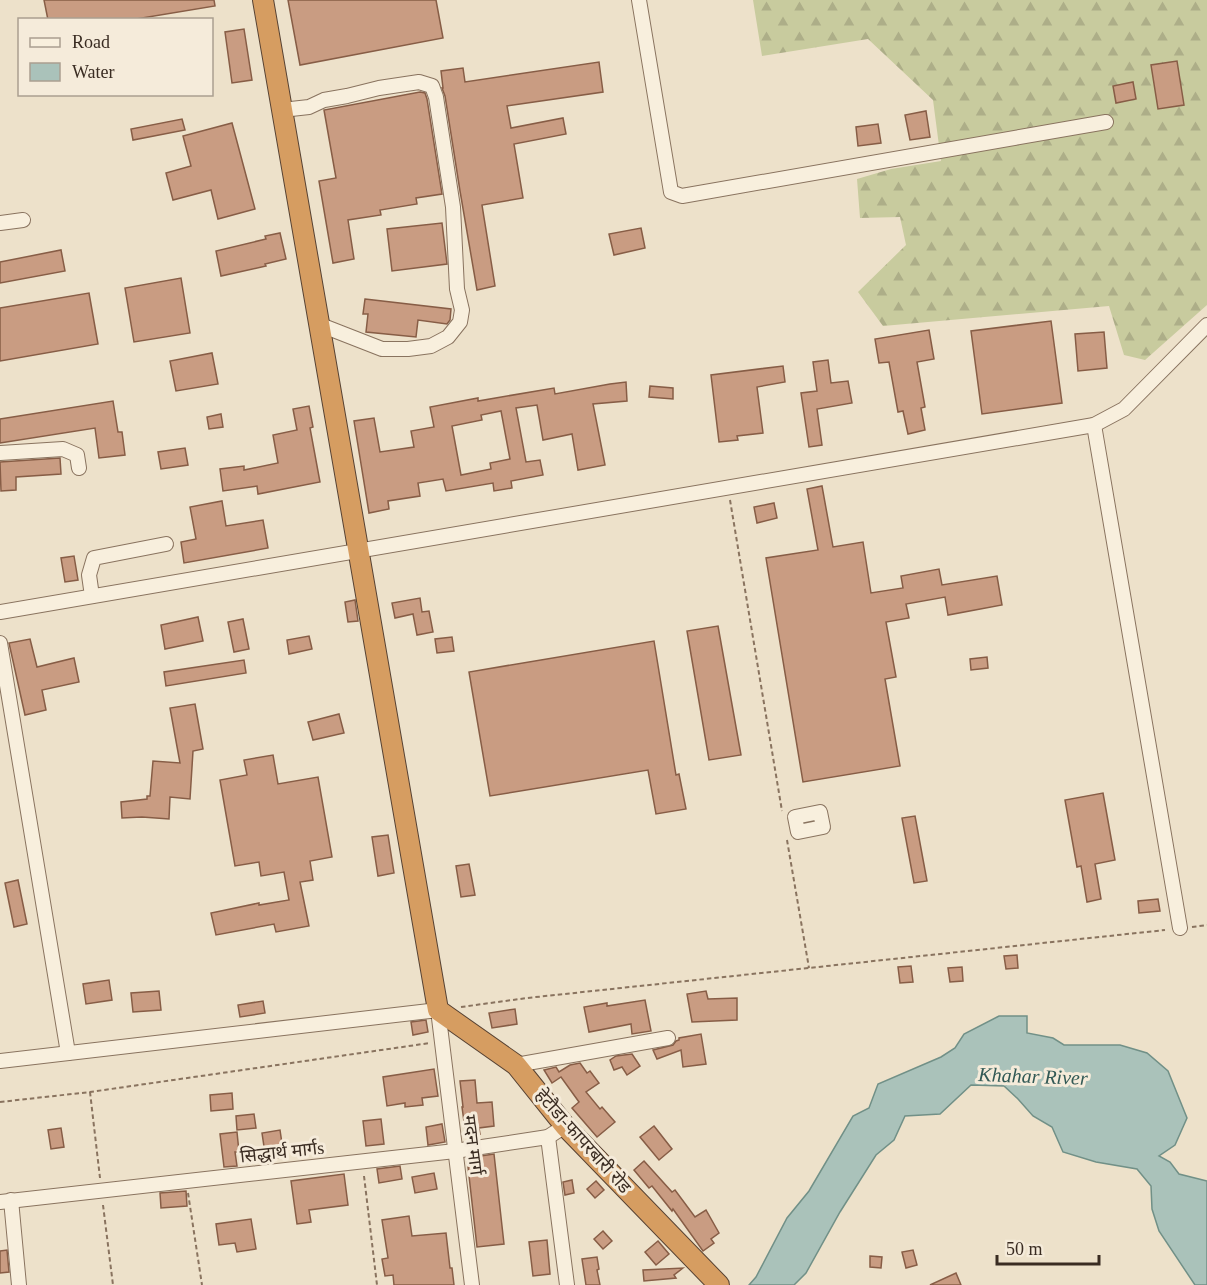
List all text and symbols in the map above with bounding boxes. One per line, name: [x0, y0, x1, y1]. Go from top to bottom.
legend: [18, 18, 213, 96]
text: Road: [72, 32, 110, 52]
text: Water: [72, 62, 115, 82]
water label: Khahar River: [977, 1063, 1088, 1089]
street label: हेटौडा-फापरबारी रोड: [531, 1084, 636, 1197]
street label: मदन मार्ग: [459, 1114, 488, 1177]
street label: सिद्धार्थ मार्गs: [239, 1137, 325, 1166]
scale bar: [997, 1228, 1099, 1266]
text: 50 m: [1006, 1239, 1043, 1259]

